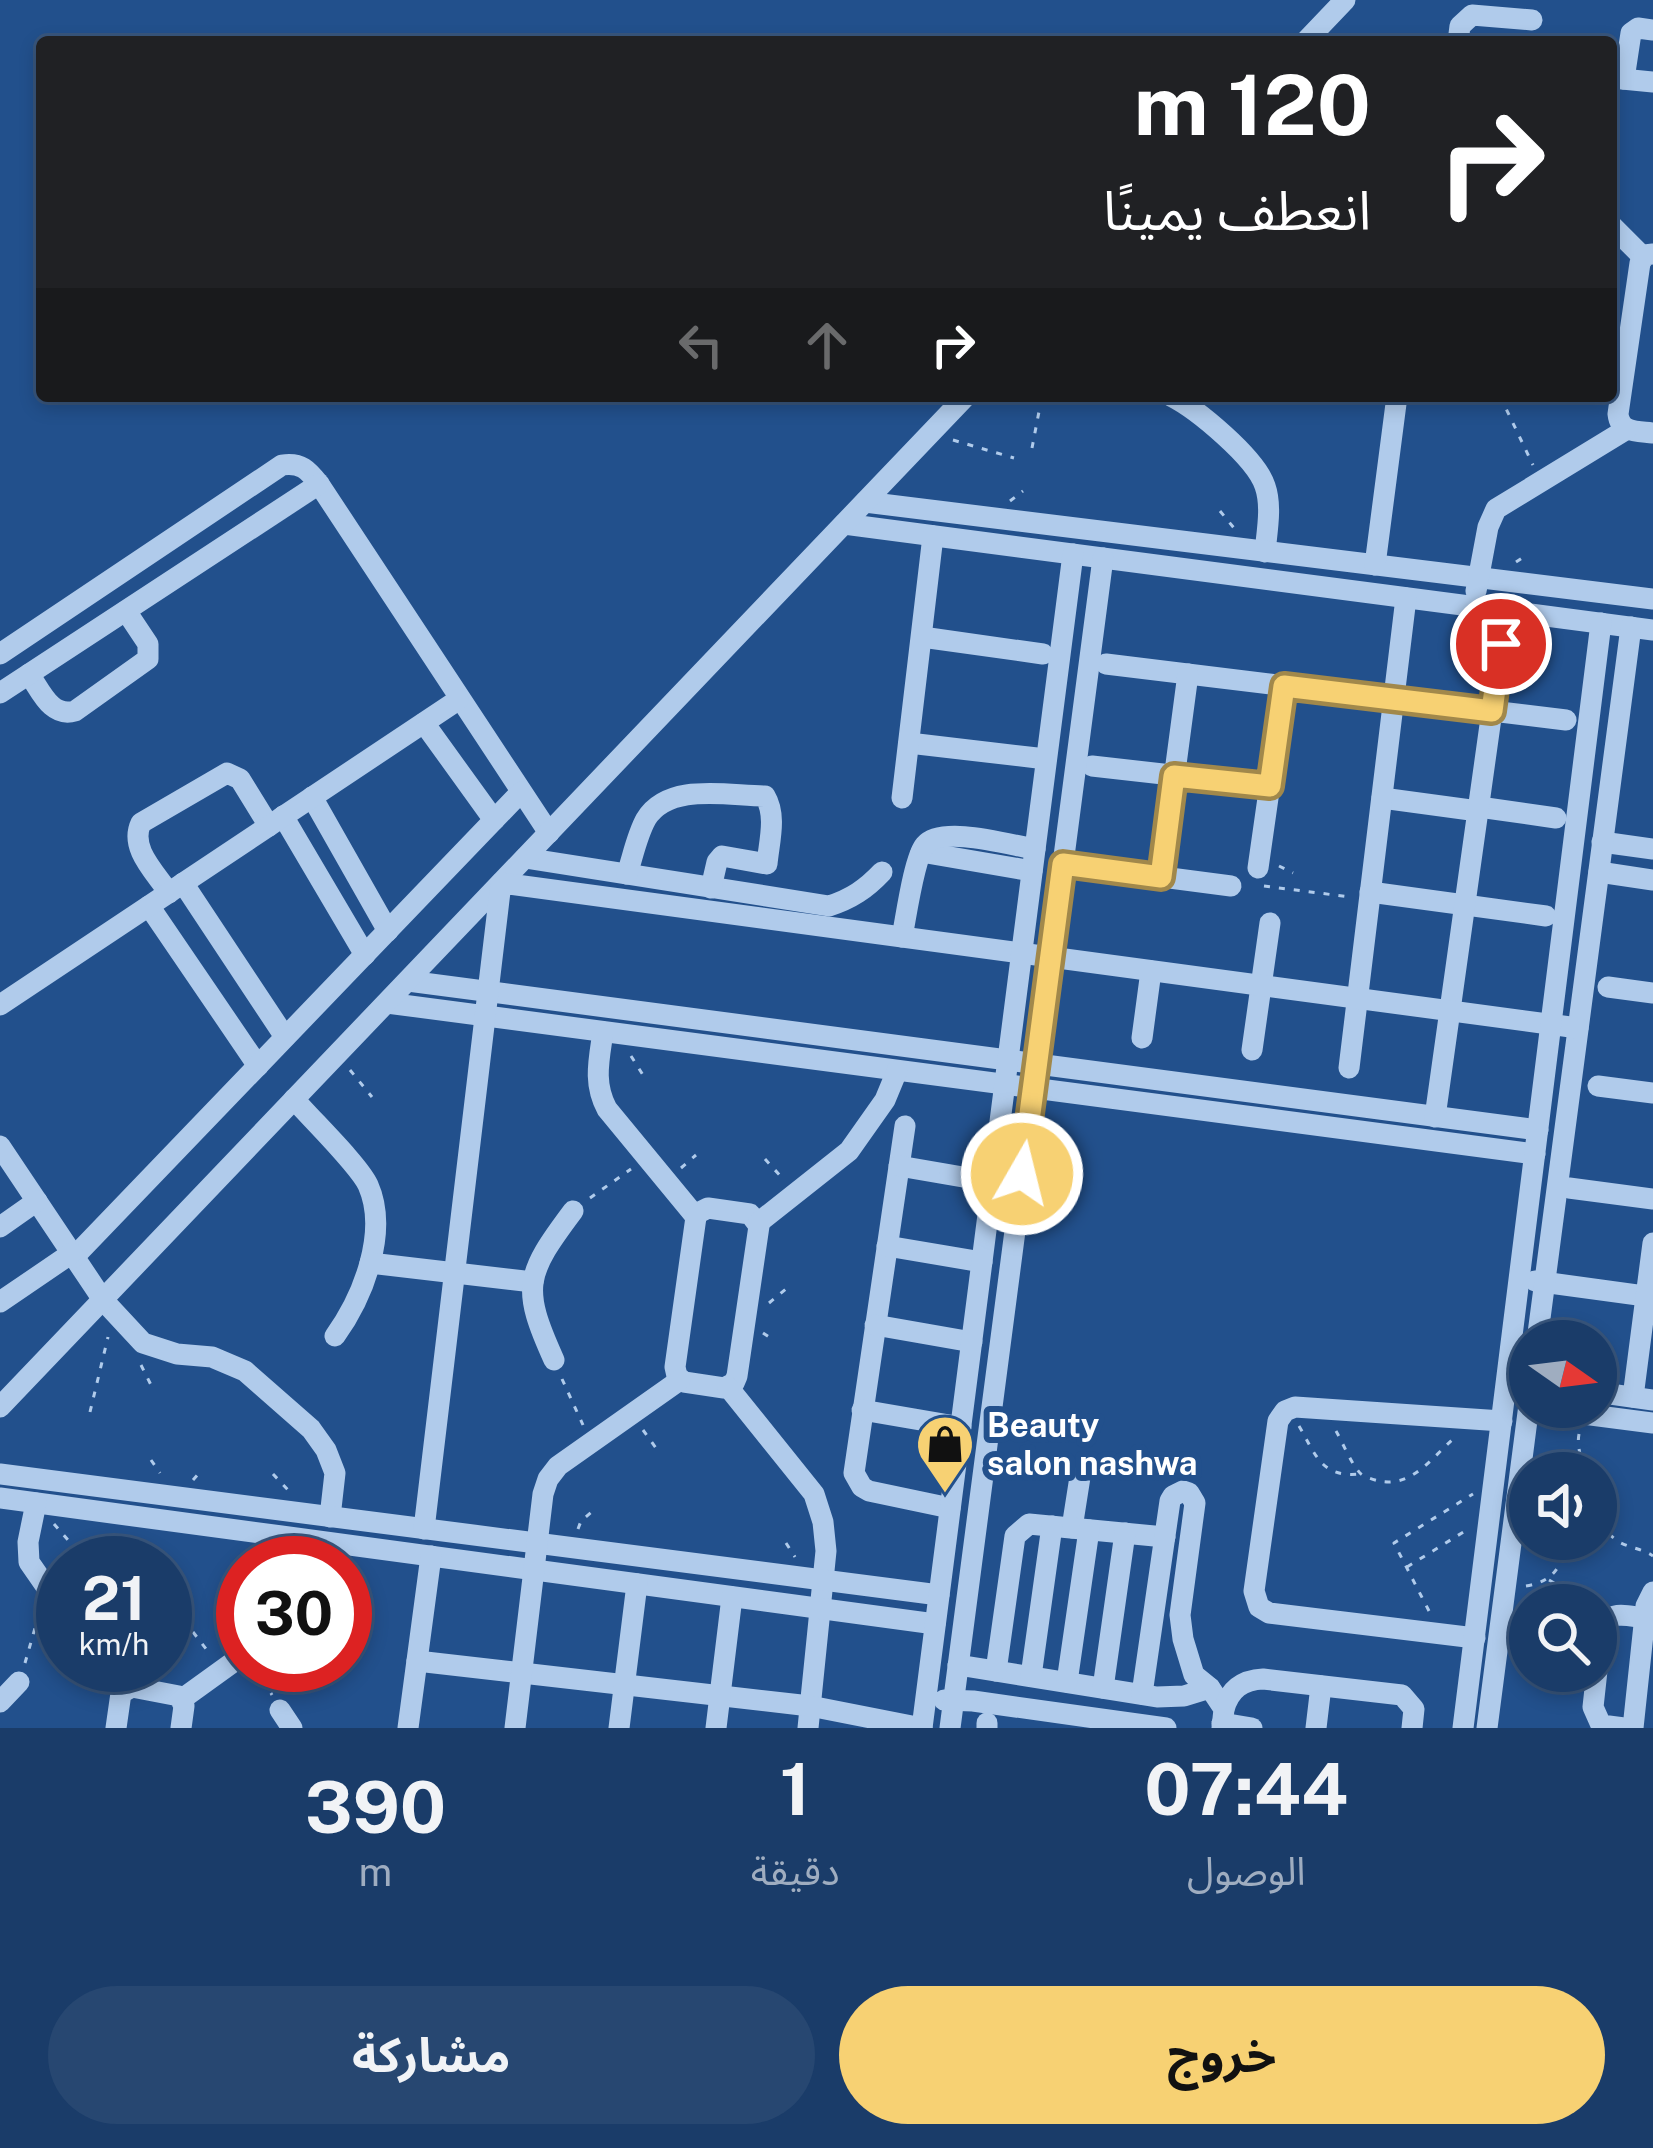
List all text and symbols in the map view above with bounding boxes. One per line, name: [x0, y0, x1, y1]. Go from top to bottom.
text: 120 m: [1133, 55, 1371, 154]
icon: right: [1413, 84, 1569, 240]
text: انعطف يمينًا: [1103, 179, 1371, 242]
icon: left: [668, 312, 734, 378]
icon: ahead: [794, 312, 860, 378]
icon: right: [920, 312, 986, 378]
pin: [1450, 593, 1552, 695]
icon: arrive: [1468, 611, 1534, 677]
position arrow: [959, 1111, 1085, 1237]
north arrow: [1509, 1320, 1617, 1428]
map controls: [1509, 1320, 1617, 1692]
place label: Beauty salon nashwa: [987, 1406, 1197, 1482]
shop icon: Beauty salon nashwa: [914, 1413, 976, 1495]
button: sound: [1509, 1452, 1617, 1560]
speed limit sign: 30: [216, 1536, 372, 1692]
text: 21: [82, 1563, 146, 1634]
button: search: [1509, 1584, 1617, 1692]
text: km/h: [79, 1626, 149, 1662]
text: 1: [780, 1747, 811, 1831]
text: 07:44: [1144, 1747, 1348, 1831]
text: 390: [305, 1765, 446, 1849]
text: دقيقة: [751, 1848, 840, 1894]
text: الوصول: [1187, 1848, 1306, 1894]
text: m: [359, 1849, 392, 1895]
button: مشاركة: [48, 1986, 815, 2124]
button: خروج: [839, 1986, 1605, 2124]

